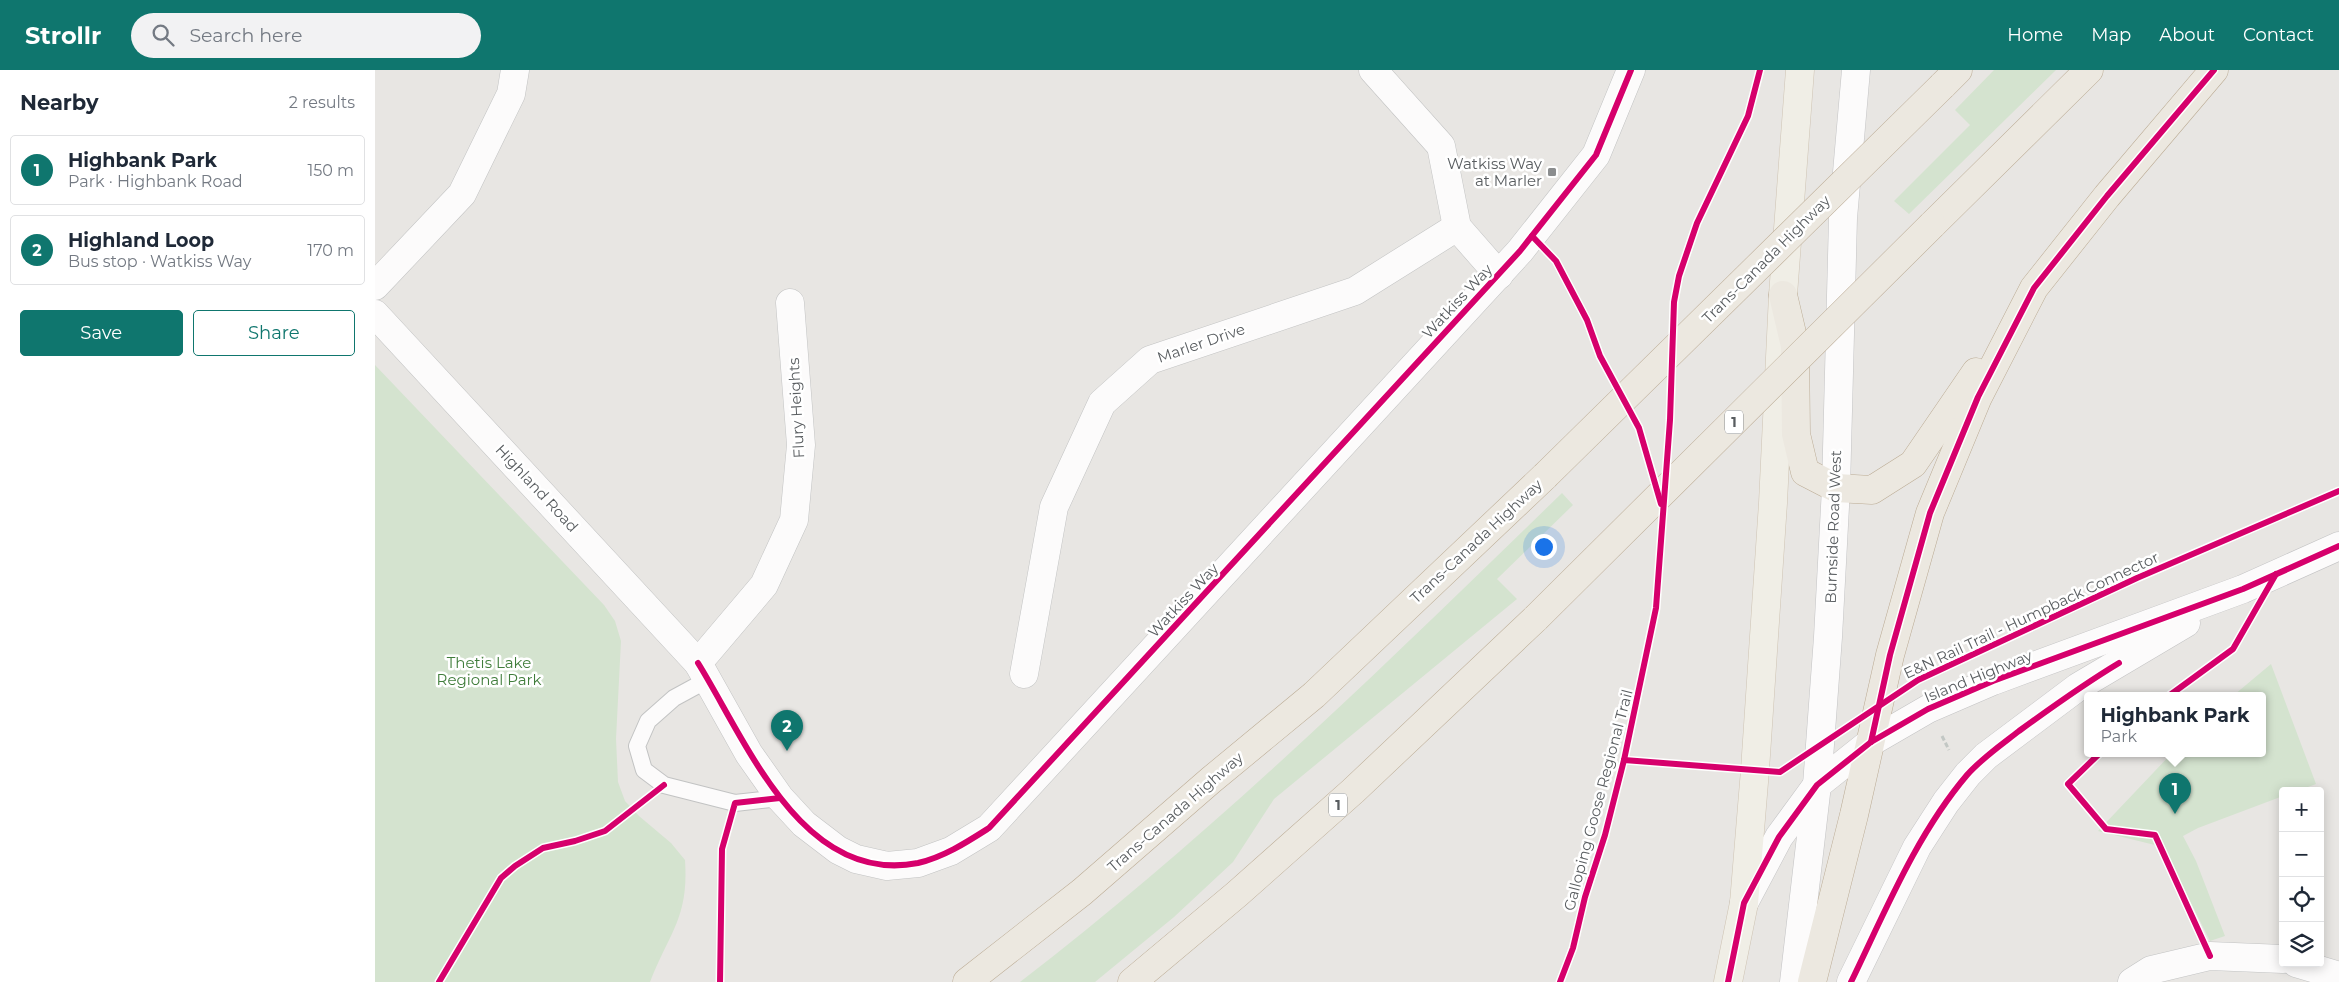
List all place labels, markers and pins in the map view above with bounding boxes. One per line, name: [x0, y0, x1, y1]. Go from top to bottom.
place label: Watkiss Way at Marler: [1447, 154, 1543, 190]
marker: Watkiss Way at Marler: [1546, 166, 1558, 178]
pin: 2: [771, 710, 803, 751]
pin: 1: [2159, 773, 2191, 814]

